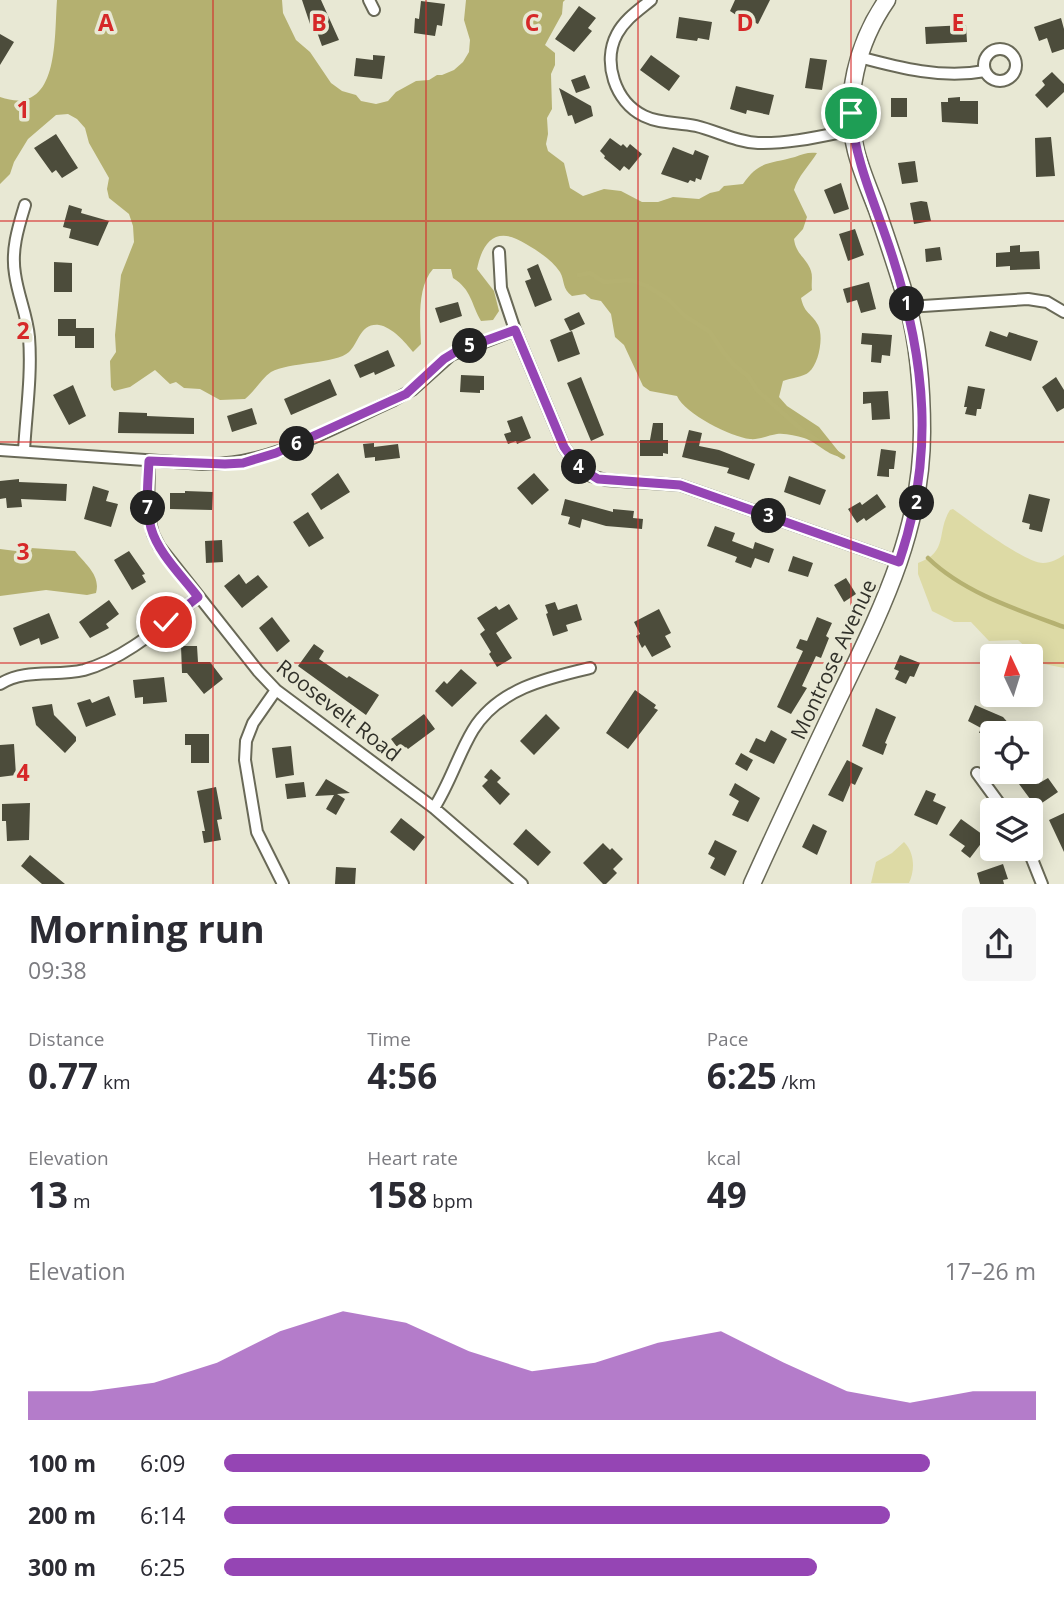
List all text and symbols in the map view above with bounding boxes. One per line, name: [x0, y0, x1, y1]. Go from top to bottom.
text: A: [98, 6, 114, 38]
text: B: [311, 6, 327, 38]
text: C: [525, 6, 539, 38]
text: D: [736, 6, 754, 38]
text: E: [952, 6, 964, 38]
pin: [821, 83, 881, 143]
text: 1: [16, 93, 30, 125]
icon: arrive: [832, 94, 870, 132]
pin: 1: [890, 286, 925, 322]
text: 1: [901, 290, 912, 316]
text: 2: [16, 314, 30, 346]
pin: 5: [452, 328, 488, 364]
text: 5: [464, 332, 475, 358]
pin: 6: [280, 426, 314, 462]
text: 6: [291, 430, 302, 456]
pin: 4: [562, 449, 596, 484]
text: 4: [573, 453, 584, 479]
pin: 2: [900, 486, 934, 520]
text: 2: [911, 489, 922, 515]
pin: 7: [130, 490, 166, 526]
text: 7: [142, 494, 153, 520]
pin: 3: [752, 498, 786, 534]
text: 3: [763, 502, 774, 528]
text: 3: [16, 535, 30, 567]
street label: Montrose Avenue: [784, 574, 882, 744]
pin: [136, 592, 196, 652]
icon: check: [147, 603, 185, 641]
north arrow: [980, 644, 1043, 707]
map controls: [980, 644, 1043, 861]
street label: Roosevelt Road: [271, 653, 407, 767]
button: locate: [980, 721, 1043, 784]
text: 4: [16, 756, 30, 788]
button: layers: [980, 798, 1043, 861]
text: Morning run: [28, 902, 265, 954]
button: share: [962, 907, 1036, 981]
text: 09:38: [28, 954, 87, 986]
text: Distance: [28, 1026, 104, 1052]
text: Time: [367, 1026, 411, 1052]
text: Pace: [707, 1026, 748, 1052]
text: 0.77: [28, 1052, 98, 1099]
text: 4:56: [367, 1052, 437, 1099]
text: 6:25: [707, 1052, 777, 1099]
text: km: [98, 1069, 131, 1095]
text: /km: [777, 1069, 816, 1095]
text: Elevation: [28, 1145, 109, 1171]
text: Heart rate: [367, 1145, 458, 1171]
text: kcal: [707, 1145, 741, 1171]
text: 13: [28, 1171, 68, 1218]
text: 158: [367, 1171, 427, 1218]
text: 49: [707, 1171, 747, 1218]
text: m: [68, 1188, 91, 1214]
text: bpm: [427, 1188, 473, 1214]
text: Elevation: [28, 1255, 126, 1287]
text: 17–26 m: [945, 1255, 1036, 1287]
text: 100 m: [28, 1447, 96, 1479]
text: 6:09: [140, 1447, 186, 1479]
text: 200 m: [28, 1499, 96, 1531]
text: 6:14: [140, 1499, 186, 1531]
text: 300 m: [28, 1551, 96, 1583]
text: 6:25: [140, 1551, 186, 1583]

